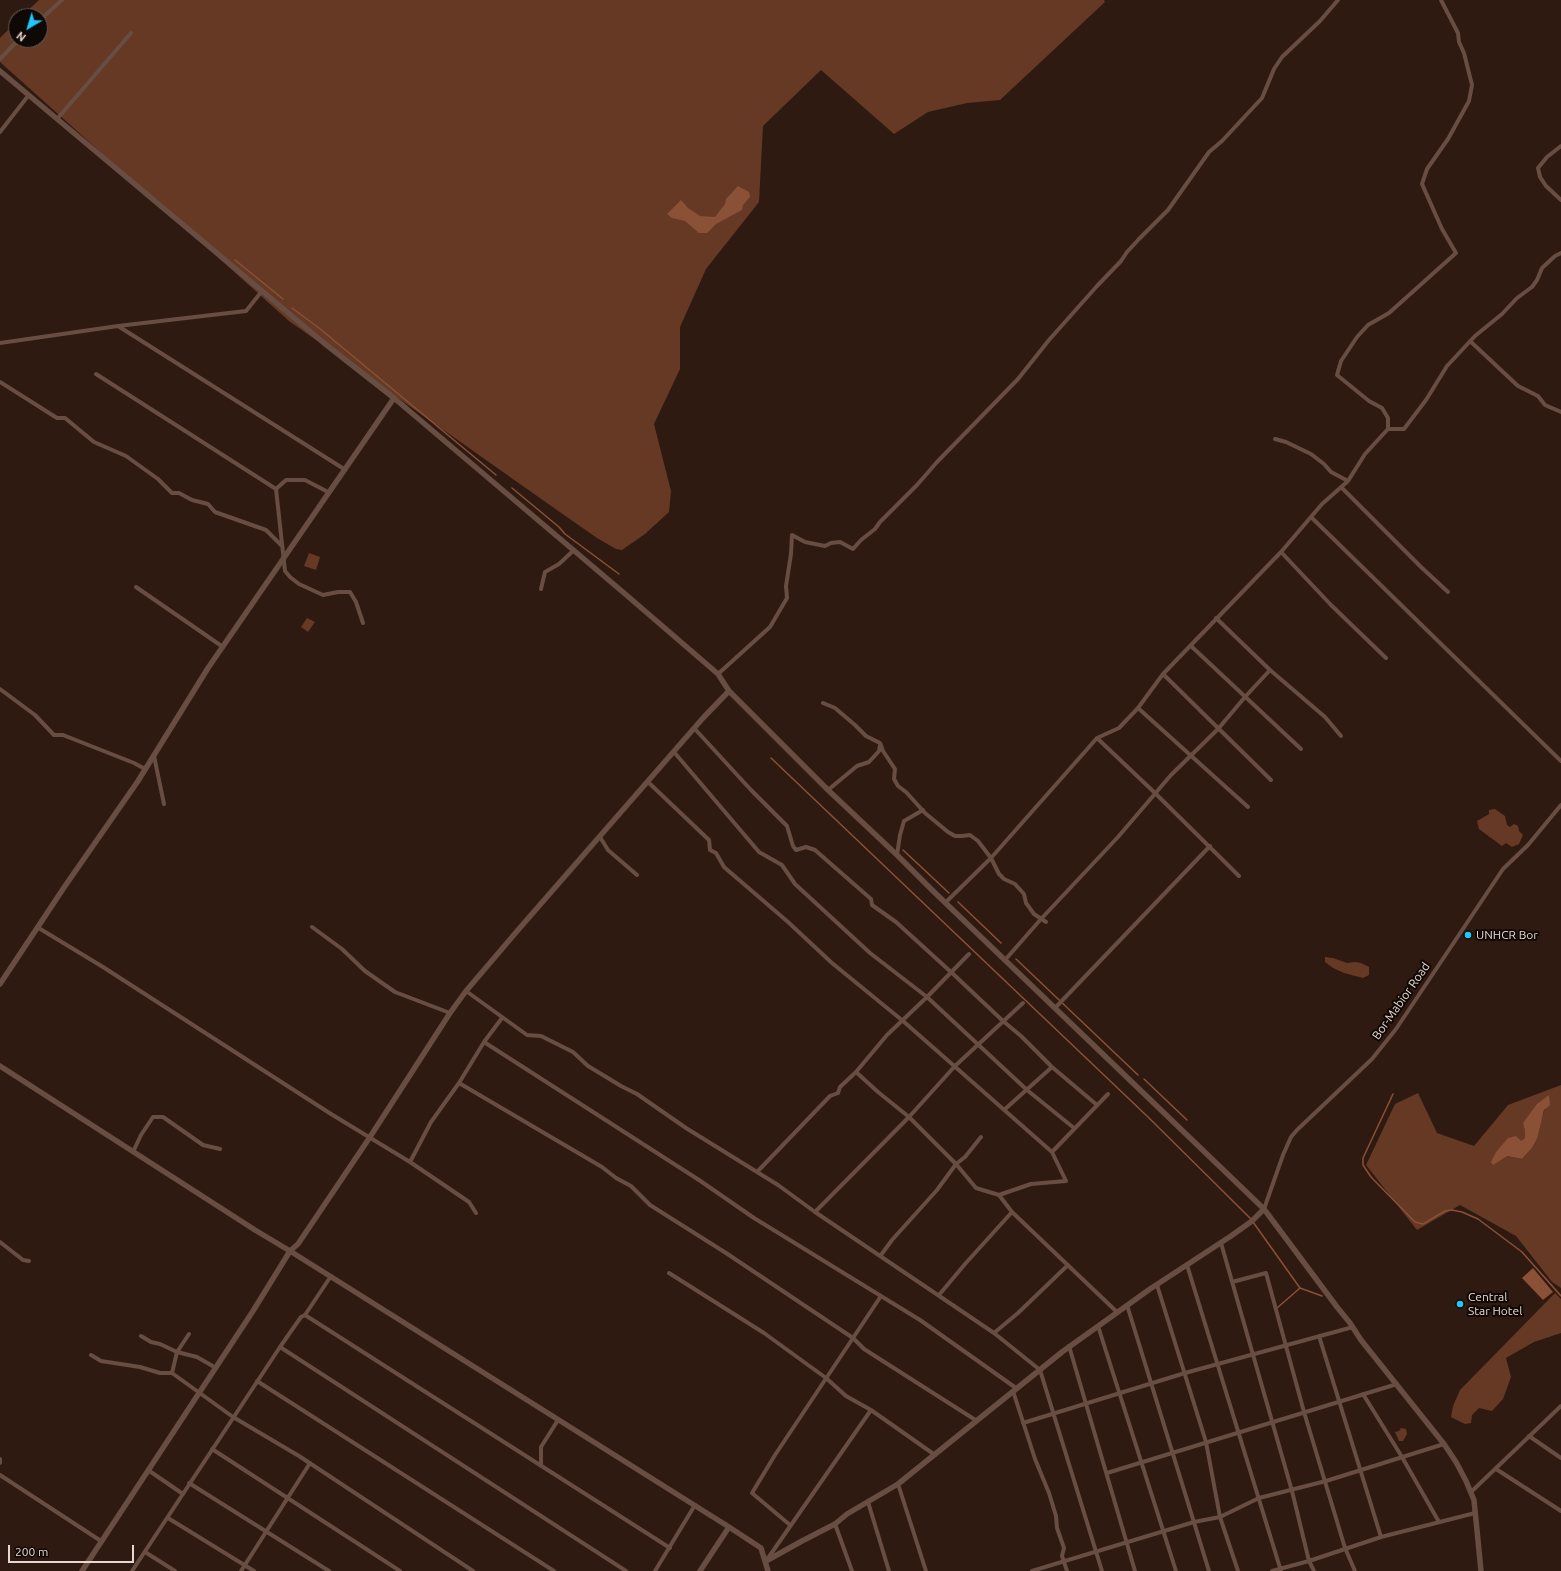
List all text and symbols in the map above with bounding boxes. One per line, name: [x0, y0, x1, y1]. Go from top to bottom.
north arrow: [8, 8, 48, 48]
text: N: [14, 29, 28, 44]
place label: UNHCR Bor: [1476, 928, 1538, 942]
marker: UNHCR Bor: [1463, 930, 1473, 940]
street label: Bor-Mabior Road: [1369, 960, 1433, 1042]
place label: Central Star Hotel: [1468, 1290, 1522, 1318]
marker: Central Star Hotel: [1455, 1299, 1465, 1309]
scale bar: [10, 1537, 136, 1563]
text: 200 m: [15, 1545, 48, 1558]

